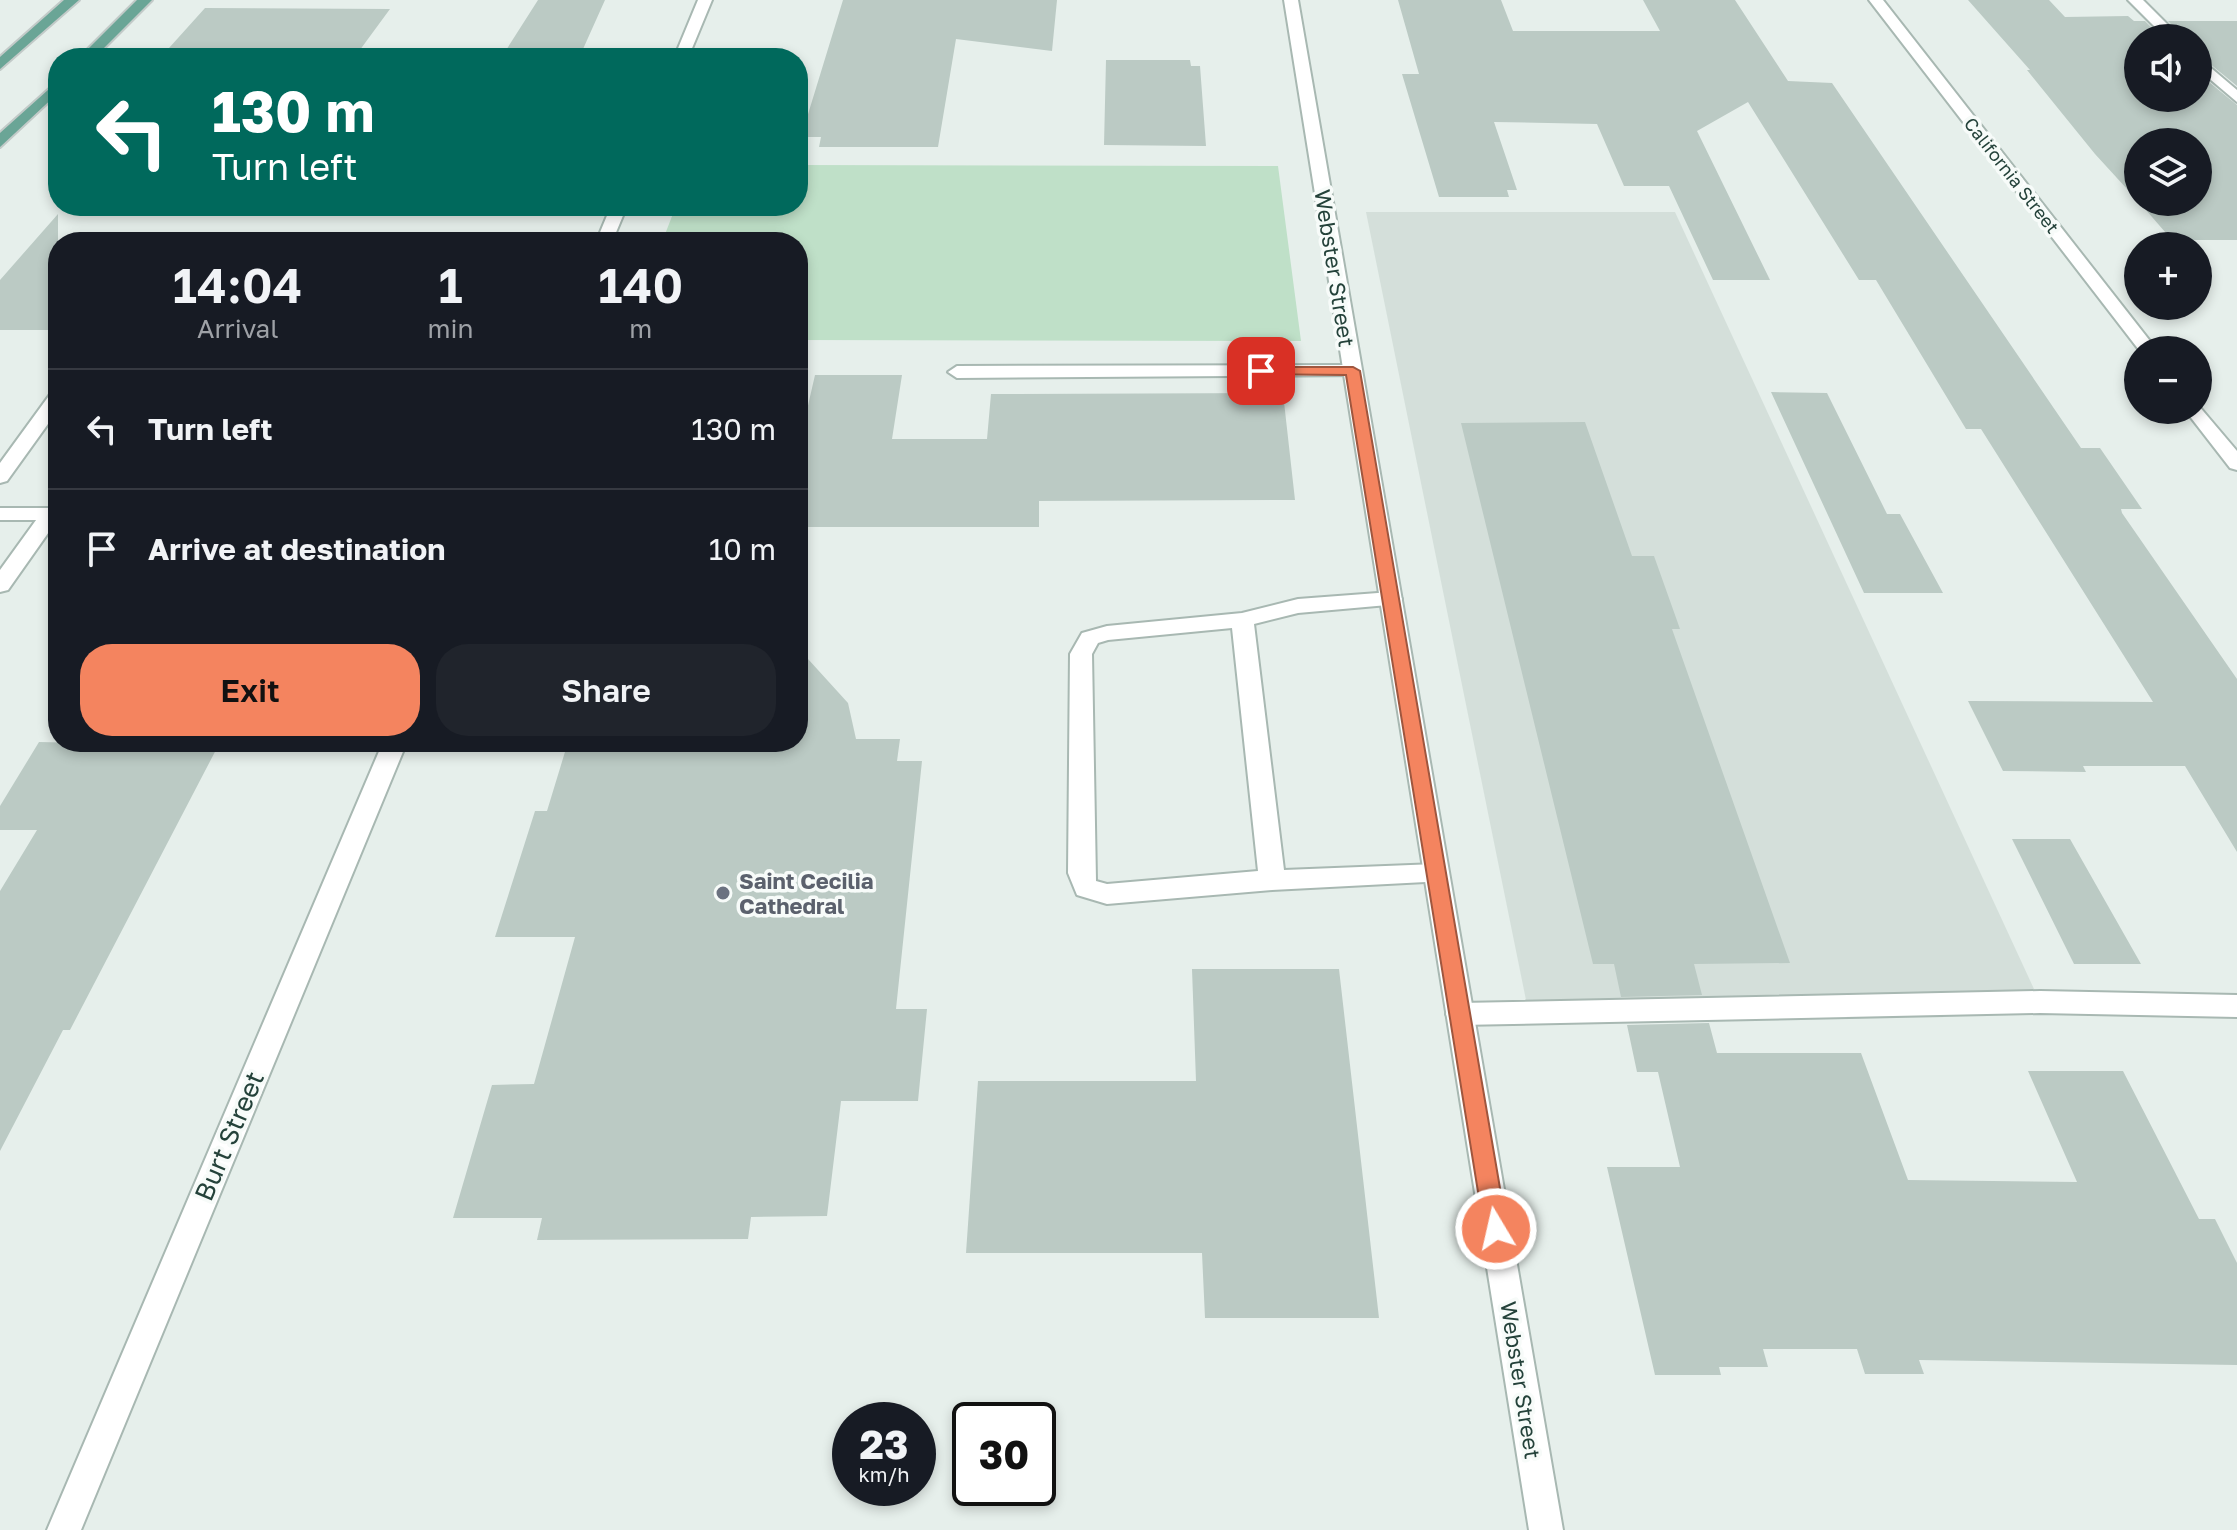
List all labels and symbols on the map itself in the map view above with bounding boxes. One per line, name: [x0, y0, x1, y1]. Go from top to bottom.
street label: California Street: [1960, 113, 2064, 237]
street label: Webster Street: [1309, 187, 1361, 349]
pin: [1227, 337, 1295, 405]
place label: Saint Cecilia Cathedral: [739, 867, 874, 919]
marker: Saint Cecilia Cathedral: [714, 884, 732, 902]
street label: Burt Street: [188, 1067, 270, 1205]
position arrow: [1454, 1187, 1538, 1271]
street label: Webster Street: [1495, 1299, 1547, 1461]
speed limit sign: 30: [952, 1402, 1056, 1506]

